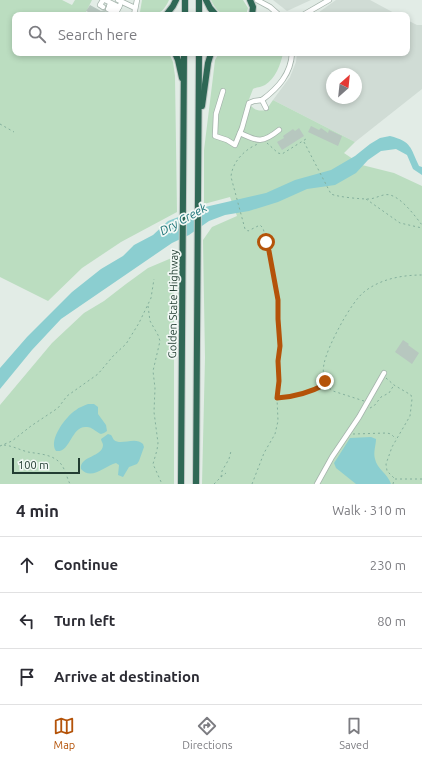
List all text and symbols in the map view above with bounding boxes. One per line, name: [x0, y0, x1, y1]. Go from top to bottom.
search box: [12, 12, 410, 56]
icon: search: [26, 23, 48, 45]
text: Search here: [58, 26, 137, 43]
north arrow: [326, 68, 362, 104]
water label: Dry Creek: [157, 200, 210, 237]
route start: [257, 233, 275, 251]
street label: Golden State Highway: [166, 249, 180, 359]
route end: [316, 372, 334, 390]
scale bar: [12, 456, 80, 475]
text: 100 m: [18, 459, 49, 471]
text: 4 min: [16, 501, 59, 520]
text: Walk · 310 m: [332, 503, 406, 517]
icon: ahead: [16, 554, 38, 576]
text: Continue: [54, 556, 118, 573]
text: 230 m: [370, 558, 406, 572]
icon: left: [16, 610, 38, 632]
text: Turn left: [54, 612, 115, 629]
text: 80 m: [377, 614, 406, 628]
icon: arrive: [16, 666, 38, 688]
text: Arrive at destination: [54, 668, 200, 685]
tab: Map: [53, 715, 75, 751]
tab: Directions: [182, 715, 233, 751]
tab: Saved: [339, 715, 369, 751]

